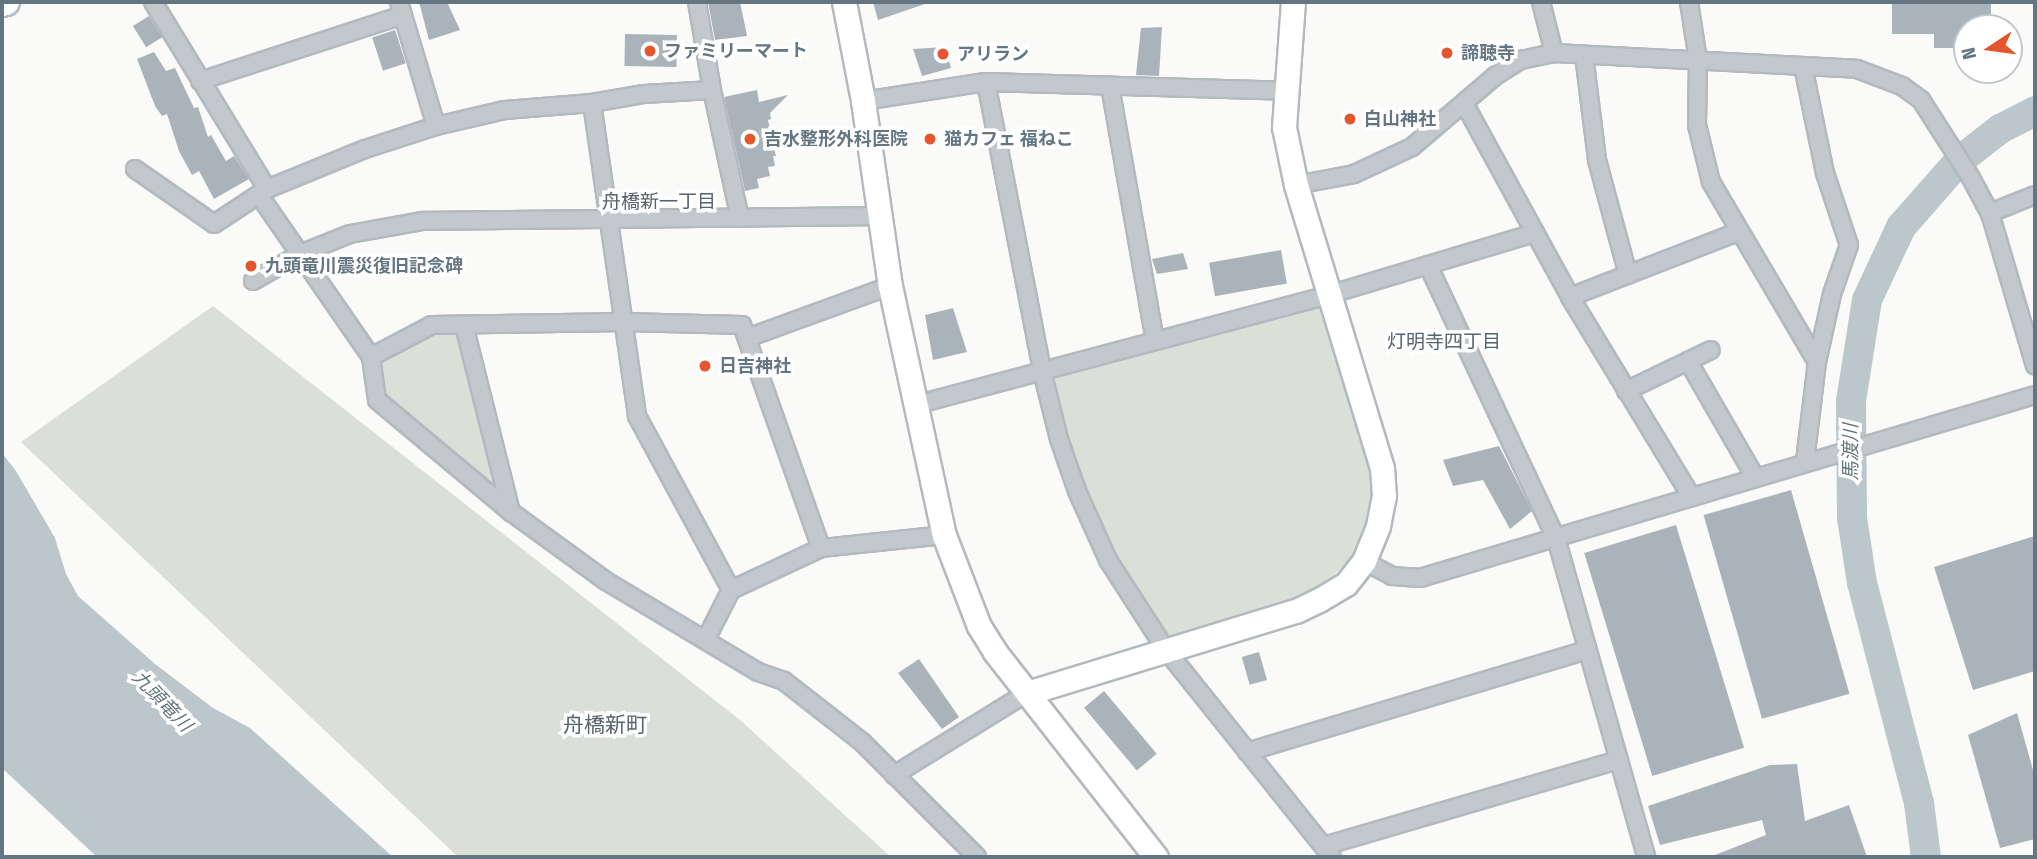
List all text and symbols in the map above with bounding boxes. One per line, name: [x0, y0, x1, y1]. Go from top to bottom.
north arrow: [1953, 14, 2023, 84]
place label: ファミリーマート: [664, 40, 808, 62]
place label: 諦聴寺: [1461, 42, 1515, 64]
marker: ファミリーマート: [642, 43, 658, 59]
place label: アリラン: [957, 43, 1029, 65]
marker: 諦聴寺: [1439, 45, 1455, 61]
text: N: [1957, 45, 1981, 62]
marker: アリラン: [935, 46, 951, 62]
place label: 白山神社: [1364, 108, 1436, 130]
marker: 白山神社: [1342, 111, 1358, 127]
place label: 吉水整形外科医院: [764, 128, 908, 150]
place label: 猫カフェ 福ねこ: [944, 128, 1074, 150]
marker: 吉水整形外科医院: [742, 131, 758, 147]
marker: 猫カフェ 福ねこ: [922, 131, 938, 147]
district label: 舟橋新一丁目: [602, 191, 716, 213]
place label: 九頭竜川震災復旧記念碑: [265, 255, 463, 277]
marker: 九頭竜川震災復旧記念碑: [243, 258, 259, 274]
district label: 灯明寺四丁目: [1387, 331, 1501, 353]
place label: 日吉神社: [719, 355, 791, 377]
marker: 日吉神社: [697, 358, 713, 374]
water label: 馬渡川: [1840, 424, 1862, 480]
water label: 九頭竜川: [127, 666, 197, 736]
district label: 舟橋新町: [563, 712, 647, 738]

